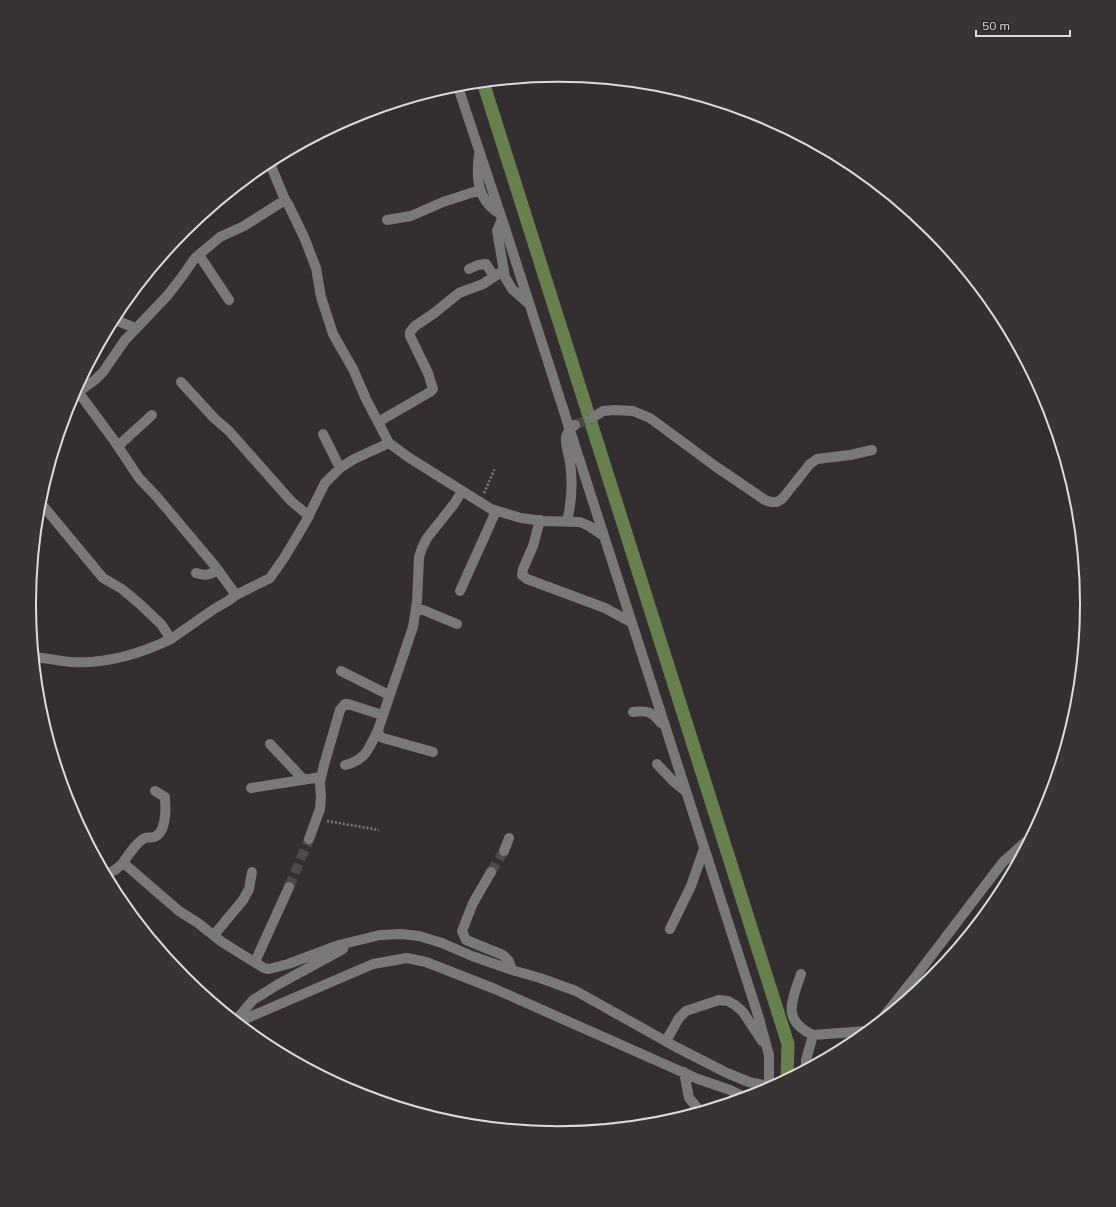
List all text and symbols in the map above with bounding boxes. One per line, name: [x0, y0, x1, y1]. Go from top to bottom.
scale bar: [976, 12, 1070, 38]
text: 50 m: [982, 18, 1010, 33]

